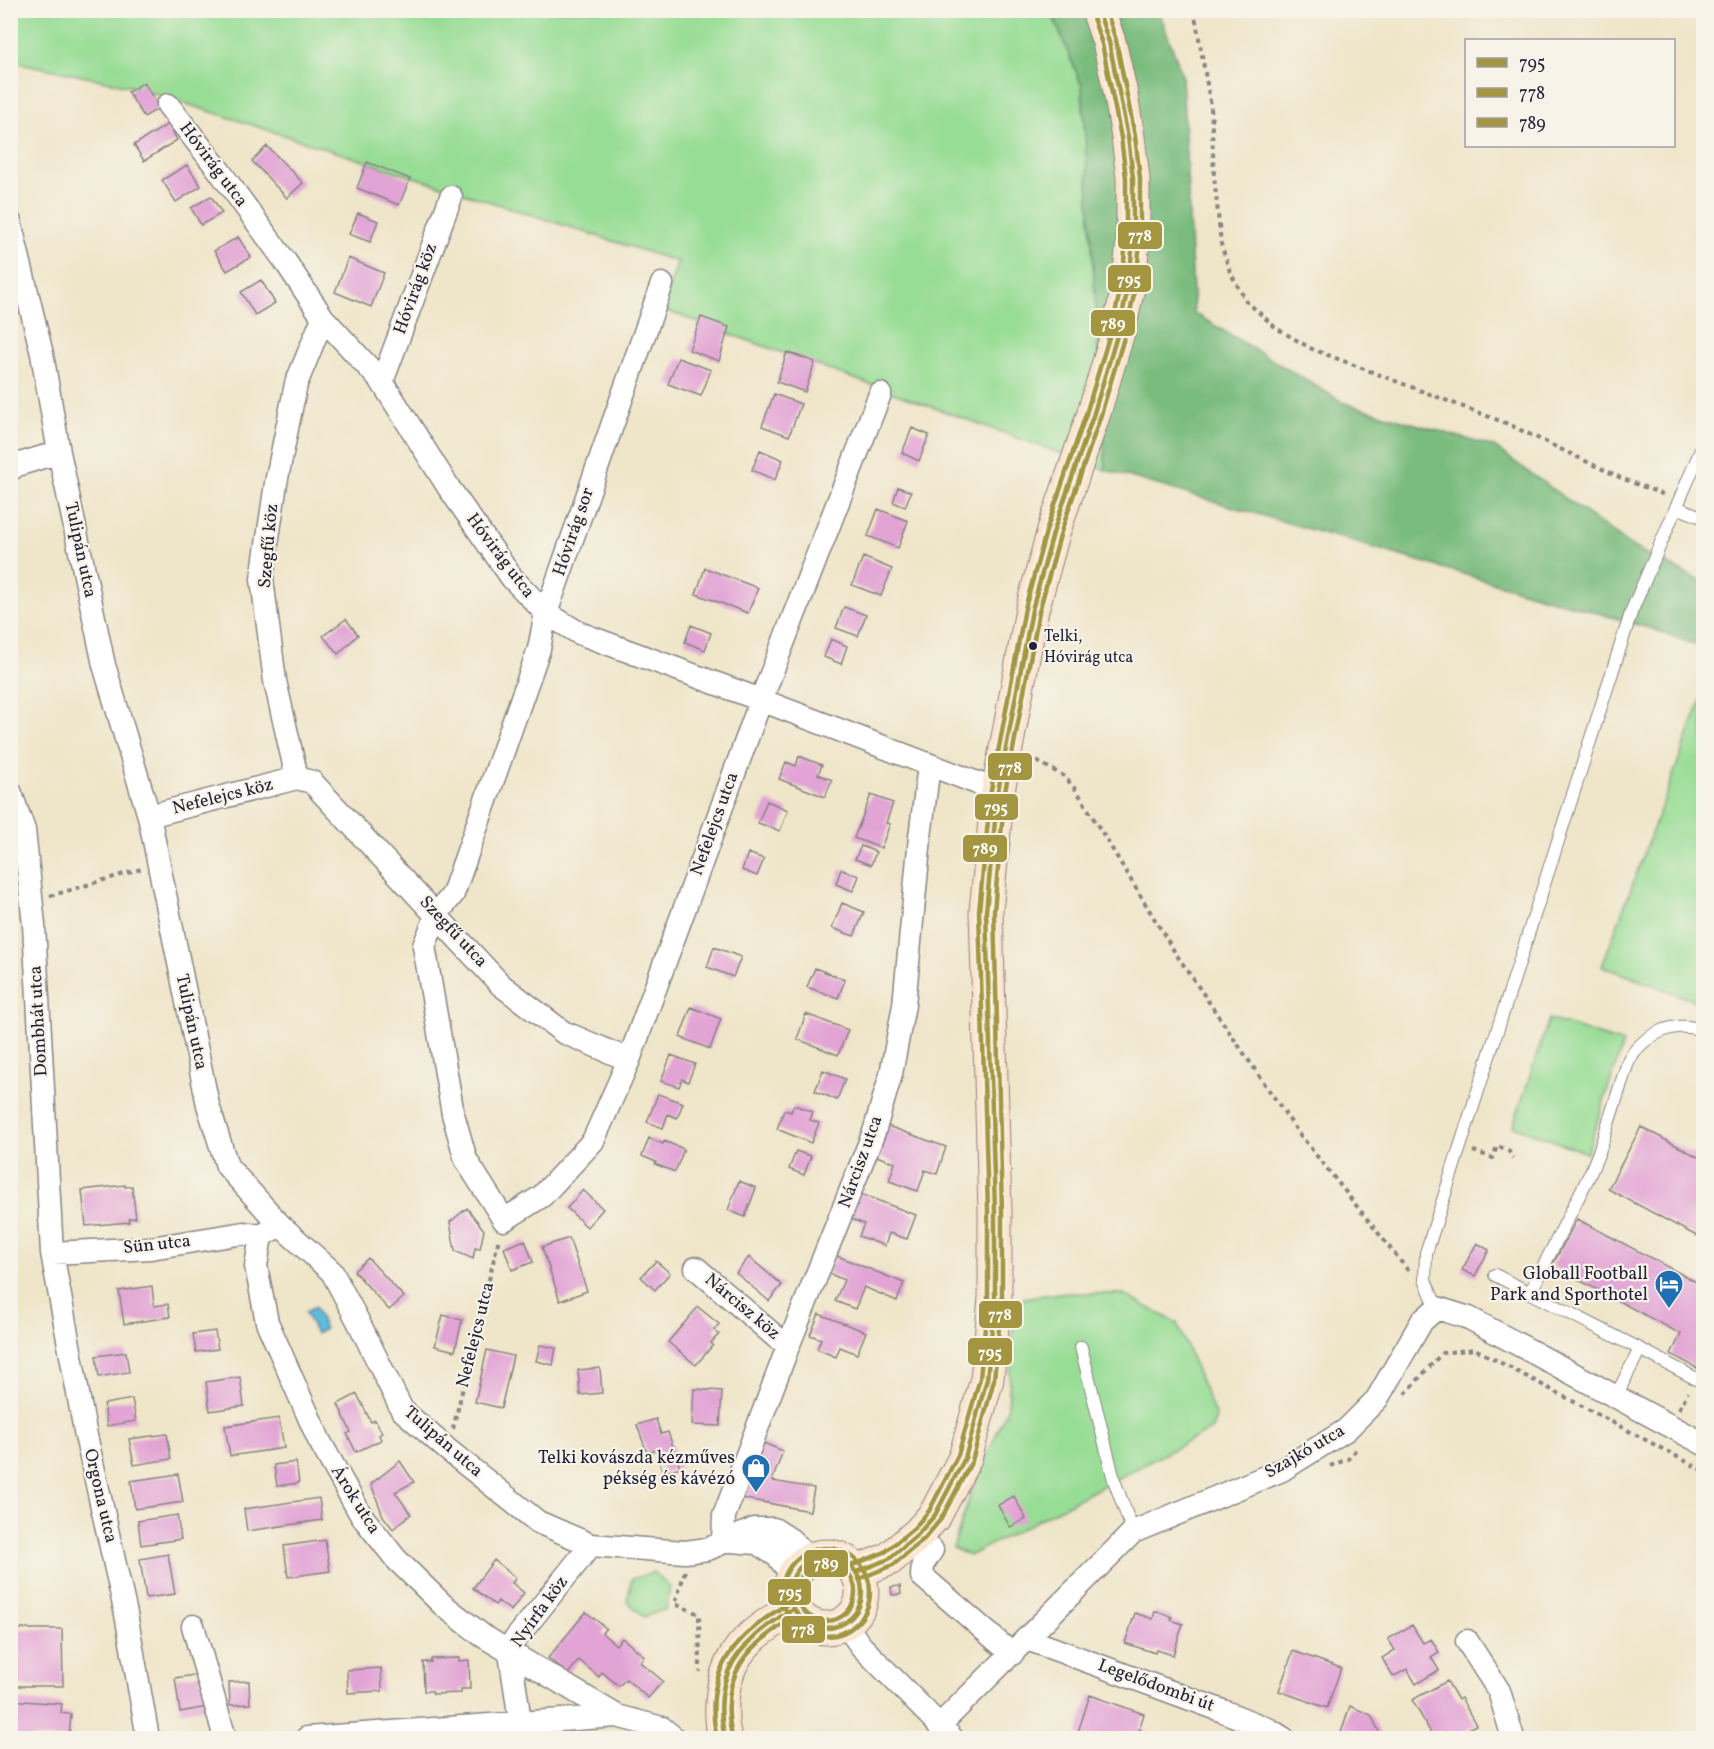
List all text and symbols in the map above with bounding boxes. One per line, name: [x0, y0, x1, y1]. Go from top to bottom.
legend: [1465, 39, 1675, 147]
text: 795: [1519, 52, 1545, 77]
text: 778: [1519, 82, 1545, 107]
text: 789: [1519, 112, 1546, 137]
street label: Hóvirág utca: [173, 117, 253, 213]
line badge: 778: [1117, 221, 1163, 250]
text: 778: [1128, 226, 1152, 248]
street label: Hóvirág köz: [388, 240, 444, 338]
line badge: 795: [1107, 264, 1152, 293]
text: 795: [1117, 270, 1141, 292]
line badge: 789: [1090, 309, 1136, 337]
text: 789: [1101, 314, 1126, 336]
street label: Hóvirág sor: [547, 484, 601, 580]
street label: Tulipán utca: [58, 500, 102, 600]
street label: Szegfű köz: [253, 503, 285, 589]
street label: Hóvirág utca: [460, 508, 540, 604]
place label: Telki, Hóvirág utca: [1044, 626, 1133, 669]
marker: Telki, Hóvirág utca: [1027, 640, 1039, 652]
line badge: 778: [987, 752, 1033, 781]
text: 778: [998, 758, 1022, 780]
street label: Nefelejcs utca: [685, 769, 745, 879]
street label: Nefelejcs köz: [170, 772, 276, 822]
line badge: 795: [974, 793, 1019, 821]
text: 795: [984, 798, 1008, 820]
line badge: 789: [962, 834, 1008, 863]
text: 789: [973, 839, 998, 861]
street label: Szegfű utca: [413, 891, 493, 973]
street label: Dombhát utca: [24, 965, 54, 1077]
street label: Tulipán utca: [169, 972, 213, 1072]
street label: Nárcisz utca: [833, 1112, 889, 1212]
street label: Sün utca: [122, 1229, 192, 1261]
place label: Globall Football Park and Sporthotel: [1490, 1262, 1648, 1308]
street label: Nárcisz köz: [699, 1268, 785, 1346]
hotel icon: Globall Football Park and Sporthotel: [1653, 1268, 1685, 1310]
street label: Nefelejcs utca: [451, 1279, 501, 1391]
line badge: 778: [978, 1300, 1023, 1329]
text: 778: [988, 1305, 1012, 1327]
line badge: 795: [967, 1337, 1013, 1366]
text: 795: [978, 1343, 1002, 1365]
street label: Tulipán utca: [398, 1401, 488, 1483]
street label: Szajkó utca: [1260, 1419, 1350, 1485]
street label: Orgona utca: [77, 1446, 123, 1546]
place label: Telki kovászda kézműves pékség és kávézó: [538, 1446, 735, 1492]
shop icon: Telki kovászda kézműves pékség és kávézó: [740, 1452, 772, 1494]
street label: Árok utca: [324, 1461, 386, 1539]
line badge: 789: [803, 1549, 849, 1578]
text: 789: [814, 1554, 839, 1576]
street label: Nyírfa köz: [506, 1571, 574, 1653]
line badge: 795: [767, 1578, 812, 1606]
text: 795: [778, 1583, 802, 1605]
line badge: 778: [781, 1615, 826, 1644]
text: 778: [791, 1620, 815, 1642]
street label: Legelődombi út: [1094, 1653, 1218, 1719]

